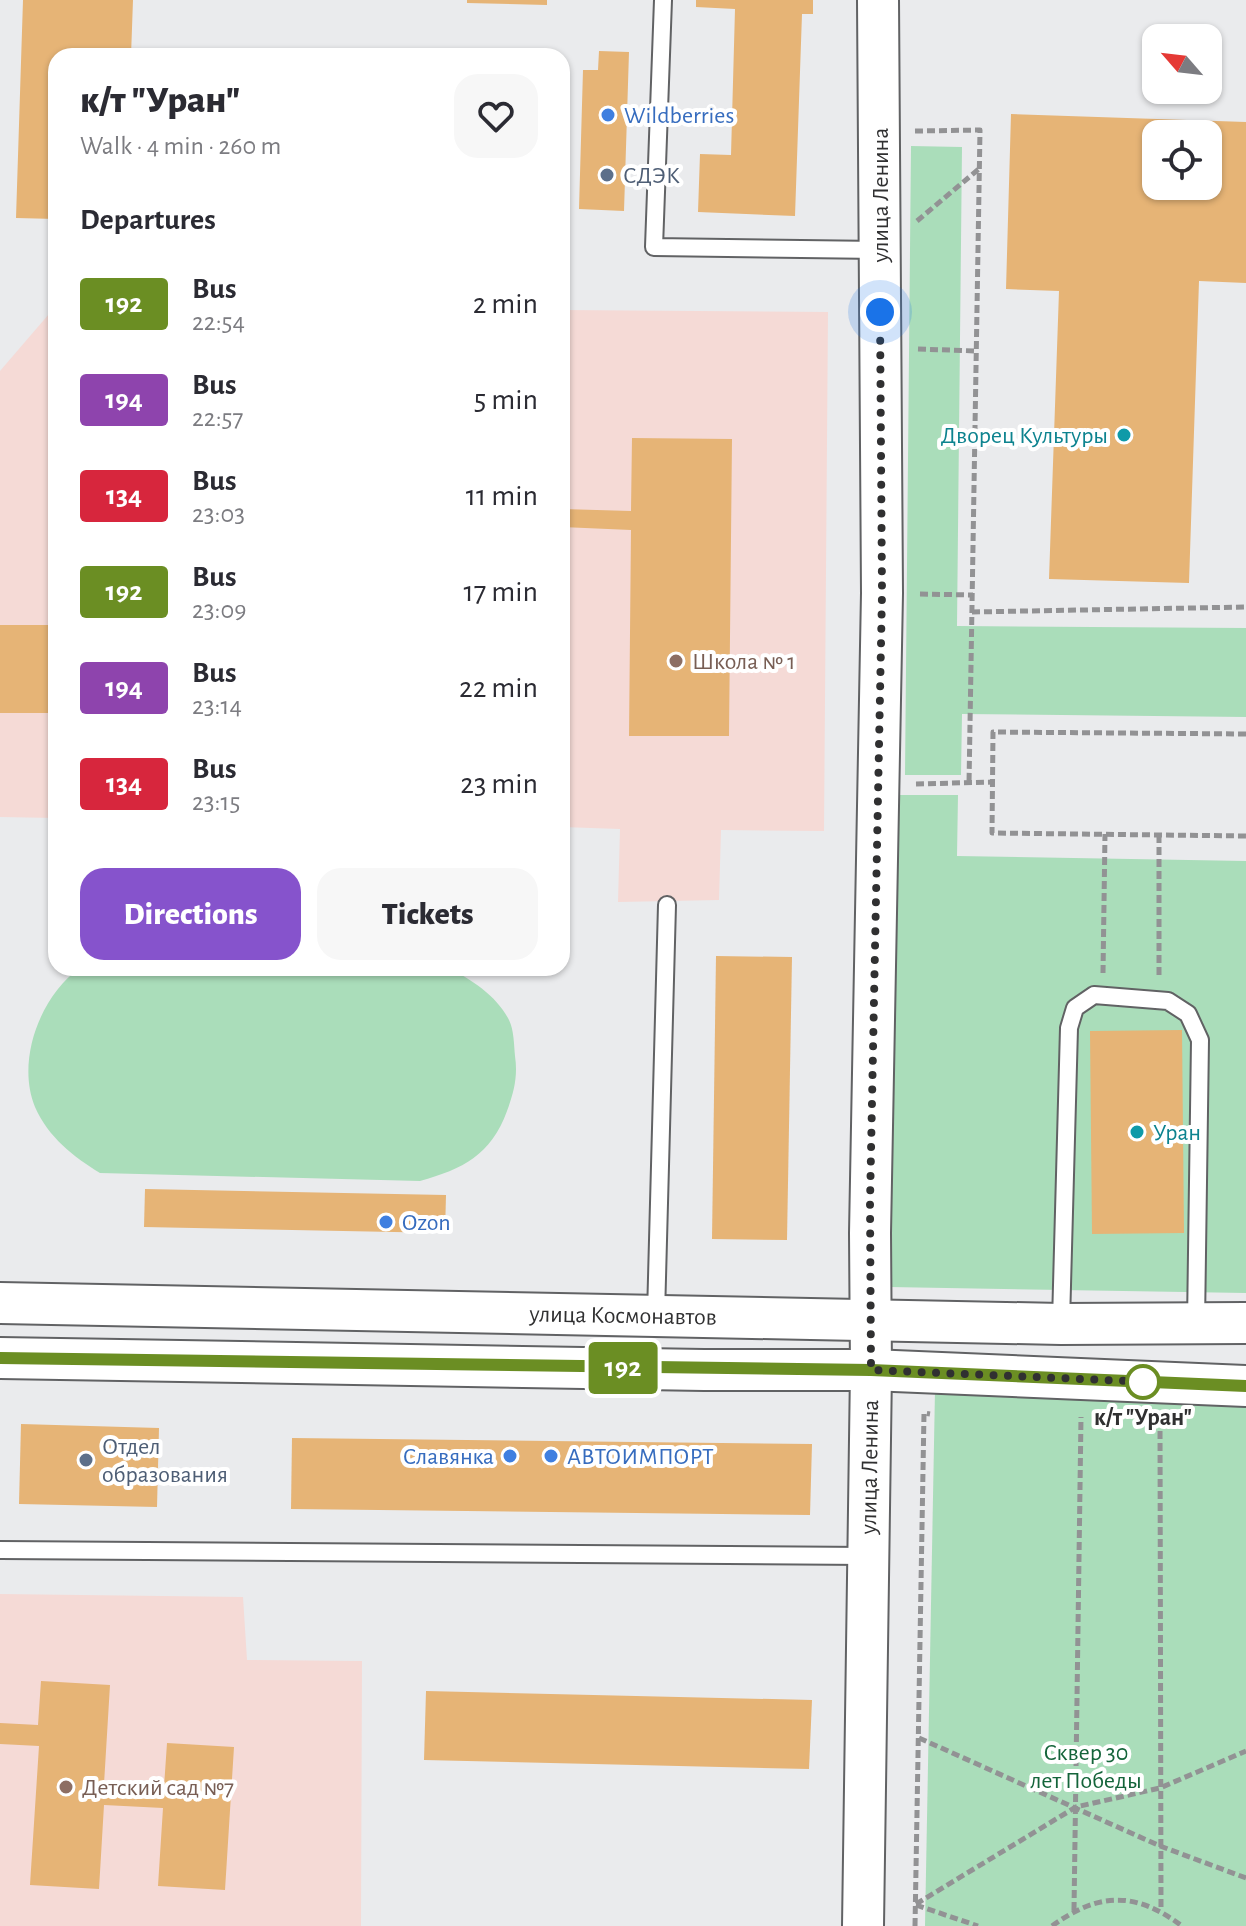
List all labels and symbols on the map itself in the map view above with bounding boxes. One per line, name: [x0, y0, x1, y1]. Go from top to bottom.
north arrow: [1142, 24, 1222, 104]
place label: Wildberries: [624, 104, 734, 128]
marker: Wildberries: [599, 106, 617, 124]
street label: улица Ленина: [869, 128, 893, 263]
place label: СДЭК: [623, 164, 680, 188]
marker: СДЭК: [598, 166, 616, 184]
your location: [860, 292, 900, 332]
place label: Дворец Культуры: [941, 424, 1108, 448]
marker: Дворец Культуры: [1115, 426, 1133, 444]
place label: Школа № 1: [692, 650, 795, 674]
marker: Школа № 1: [667, 652, 685, 670]
place label: Уран: [1153, 1121, 1201, 1145]
marker: Уран: [1128, 1123, 1146, 1141]
place label: Ozon: [402, 1211, 451, 1235]
marker: Ozon: [377, 1213, 395, 1231]
street label: улица Космонавтов: [528, 1302, 717, 1330]
line badge: 192: [577, 1342, 669, 1394]
marker: к/т "Уран": [1126, 1365, 1160, 1399]
street label: улица Ленина: [857, 1399, 883, 1536]
place label: к/т "Уран": [1094, 1406, 1192, 1430]
place label: Отдел образования: [102, 1435, 228, 1487]
place label: Славянка: [403, 1445, 494, 1469]
place label: АВТОИМПОРТ: [567, 1445, 714, 1469]
marker: Славянка: [501, 1447, 519, 1465]
marker: АВТОИМПОРТ: [542, 1447, 560, 1465]
marker: Отдел образования: [77, 1451, 95, 1469]
park label: Сквер 30 лет Победы: [1030, 1741, 1142, 1793]
place label: Детский сад №7: [82, 1776, 234, 1800]
marker: Детский сад №7: [57, 1778, 75, 1796]

